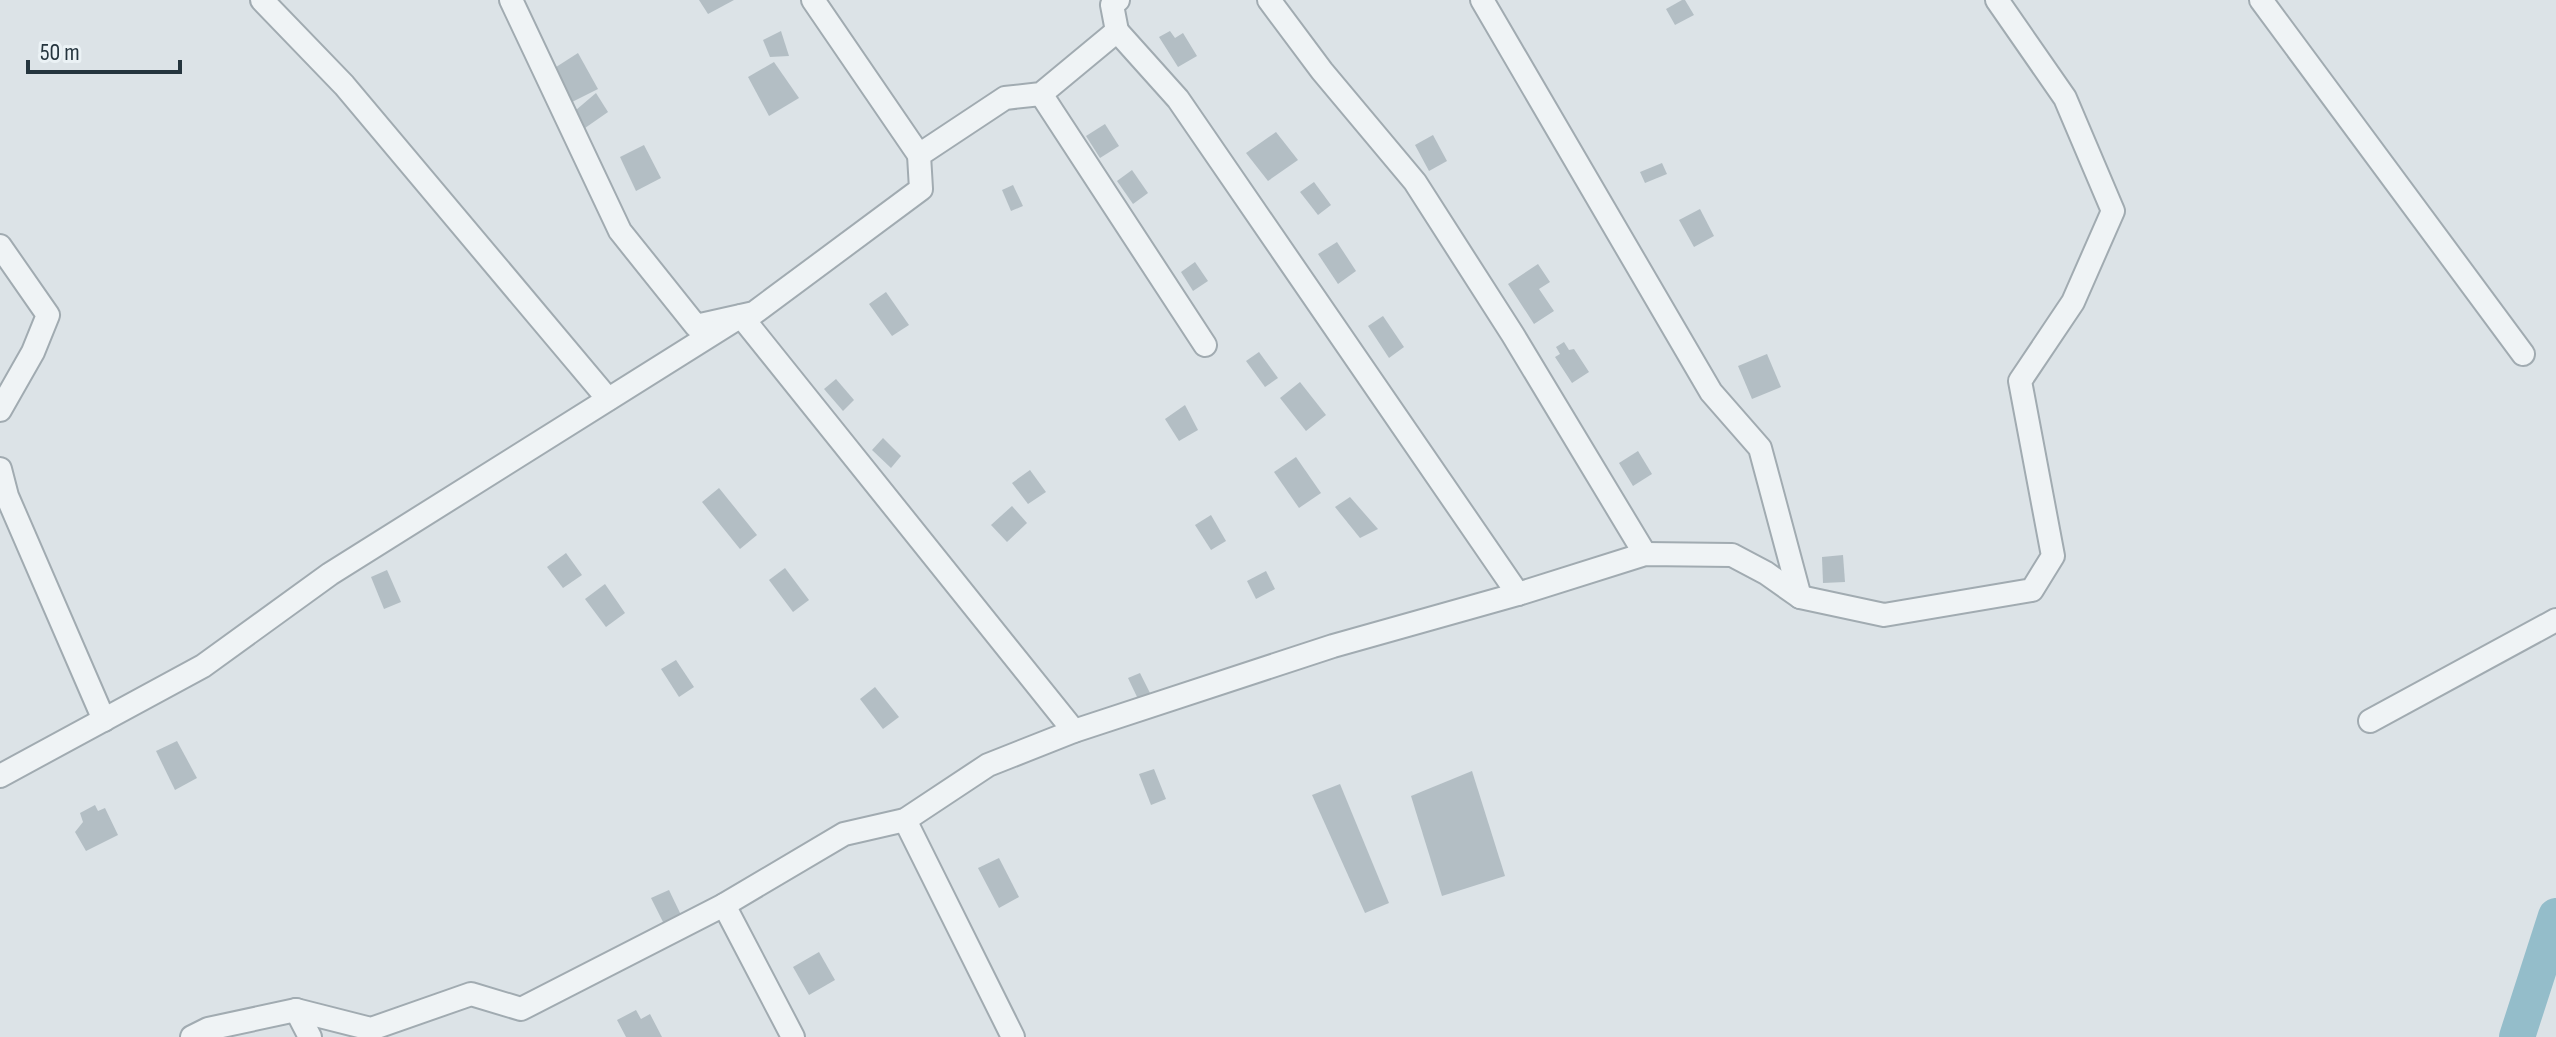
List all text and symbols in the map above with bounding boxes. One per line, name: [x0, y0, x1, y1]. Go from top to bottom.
scale bar: [28, 24, 180, 74]
text: 50 m: [40, 38, 80, 67]

